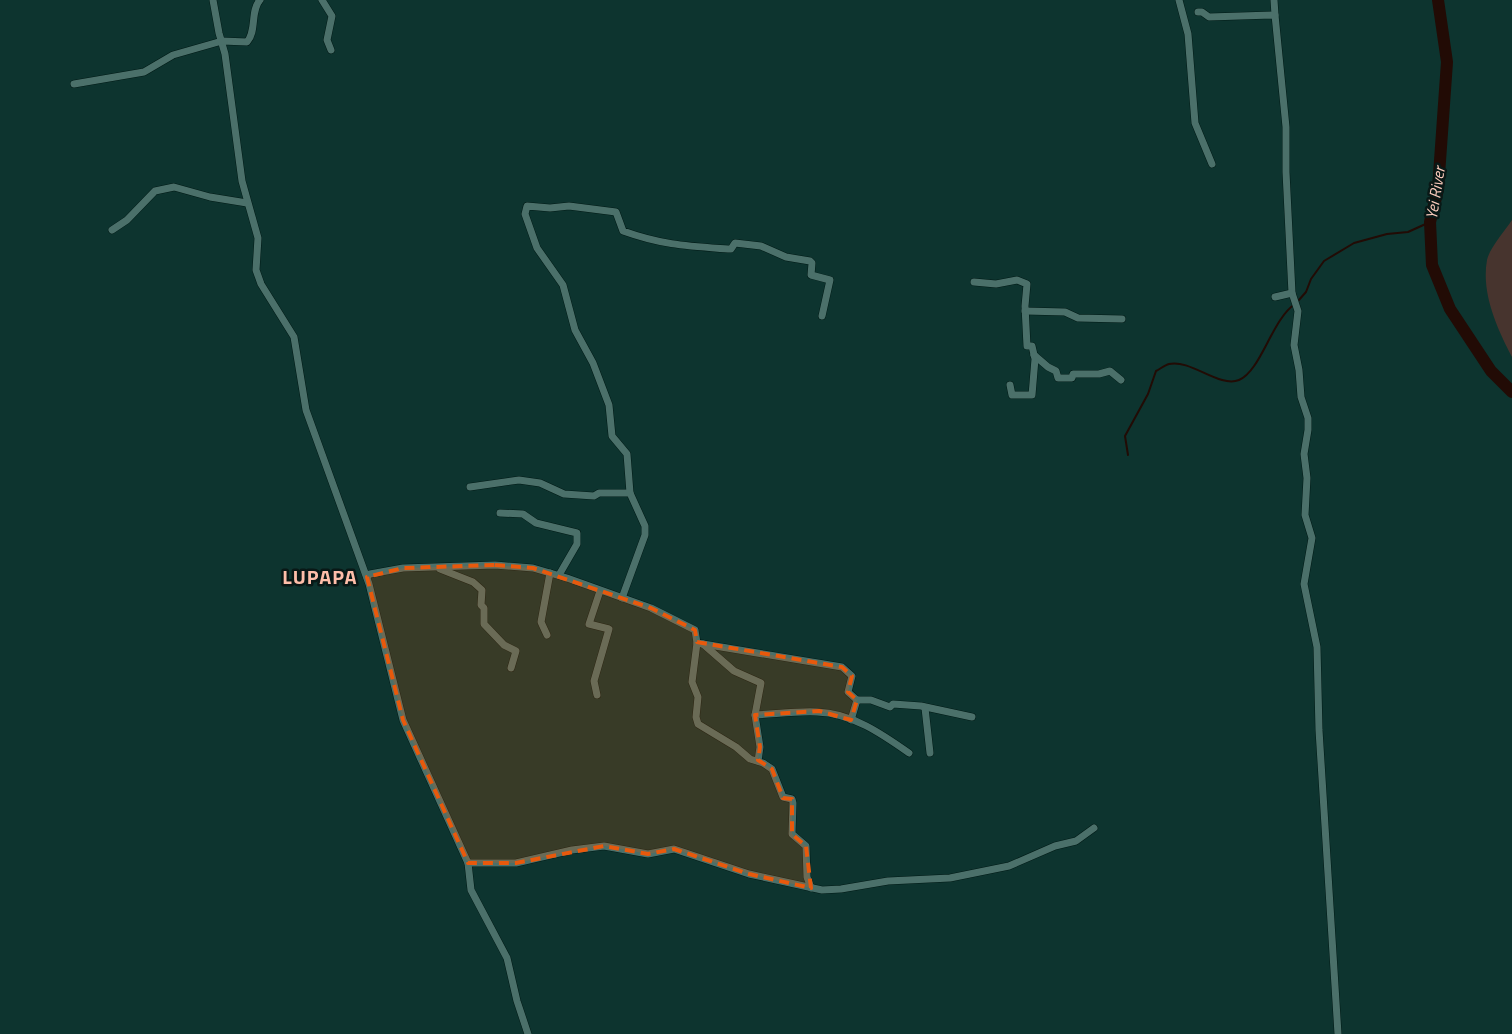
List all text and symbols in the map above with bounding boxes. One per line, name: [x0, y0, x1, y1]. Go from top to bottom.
water label: Yei River: [1419, 163, 1451, 221]
district label: LUPAPA: [282, 561, 358, 592]

